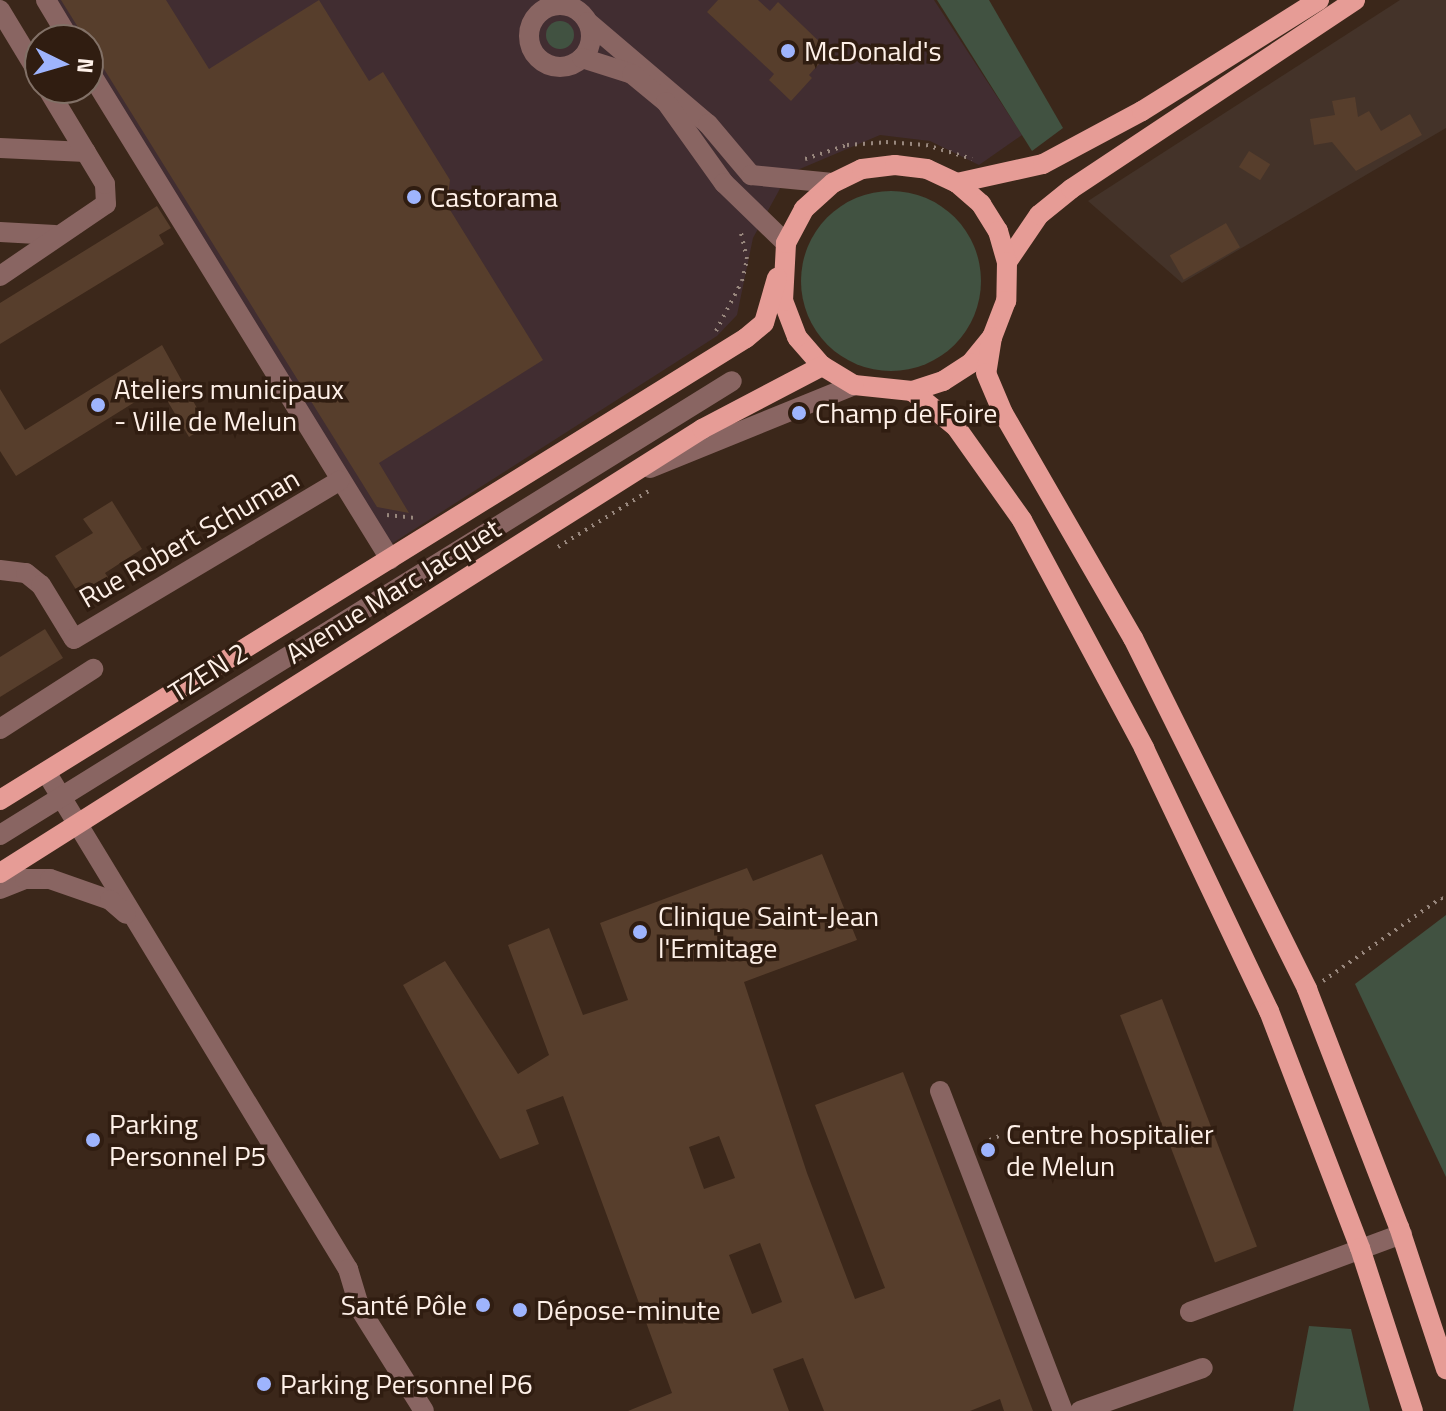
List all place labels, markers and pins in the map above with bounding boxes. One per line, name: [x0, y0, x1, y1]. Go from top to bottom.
place label: McDonald's: [804, 34, 941, 68]
marker: McDonald's: [779, 42, 797, 60]
place label: Castorama: [430, 180, 558, 214]
marker: Castorama: [405, 188, 423, 206]
place label: Ateliers municipaux - Ville de Melun: [114, 372, 344, 438]
marker: Ateliers municipaux - Ville de Melun: [89, 396, 107, 414]
place label: Champ de Foire: [815, 396, 997, 430]
marker: Champ de Foire: [790, 404, 808, 422]
place label: Clinique Saint-Jean l'Ermitage: [658, 899, 879, 965]
marker: Clinique Saint-Jean l'Ermitage: [629, 921, 651, 943]
place label: Parking Personnel P5: [109, 1107, 266, 1173]
place label: Centre hospitalier de Melun: [1006, 1117, 1214, 1183]
marker: Parking Personnel P5: [84, 1131, 102, 1149]
marker: Centre hospitalier de Melun: [977, 1139, 999, 1161]
place label: Santé Pôle: [341, 1288, 467, 1322]
place label: Dépose-minute: [536, 1293, 721, 1327]
marker: Santé Pôle: [474, 1296, 492, 1314]
marker: Dépose-minute: [511, 1301, 529, 1319]
place label: Parking Personnel P6: [280, 1367, 533, 1401]
marker: Parking Personnel P6: [255, 1375, 273, 1393]

